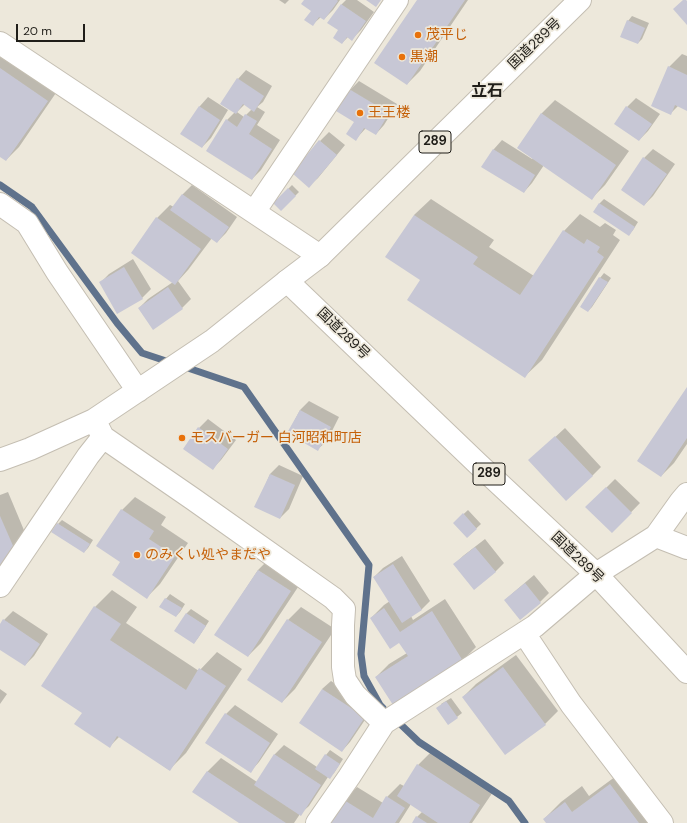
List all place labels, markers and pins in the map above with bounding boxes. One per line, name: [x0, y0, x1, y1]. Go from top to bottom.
place label: 茂平じ: [426, 27, 468, 43]
marker: 茂平じ: [413, 30, 423, 40]
place label: 黒潮: [410, 49, 438, 65]
marker: 黒潮: [397, 52, 407, 62]
place label: 王王楼: [368, 105, 410, 121]
marker: 王王楼: [355, 108, 365, 118]
place label: モスバーガー 白河昭和町店: [190, 430, 362, 446]
marker: モスバーガー 白河昭和町店: [177, 433, 187, 443]
place label: のみくい処やまだや: [145, 547, 271, 563]
marker: のみくい処やまだや: [132, 550, 142, 560]

